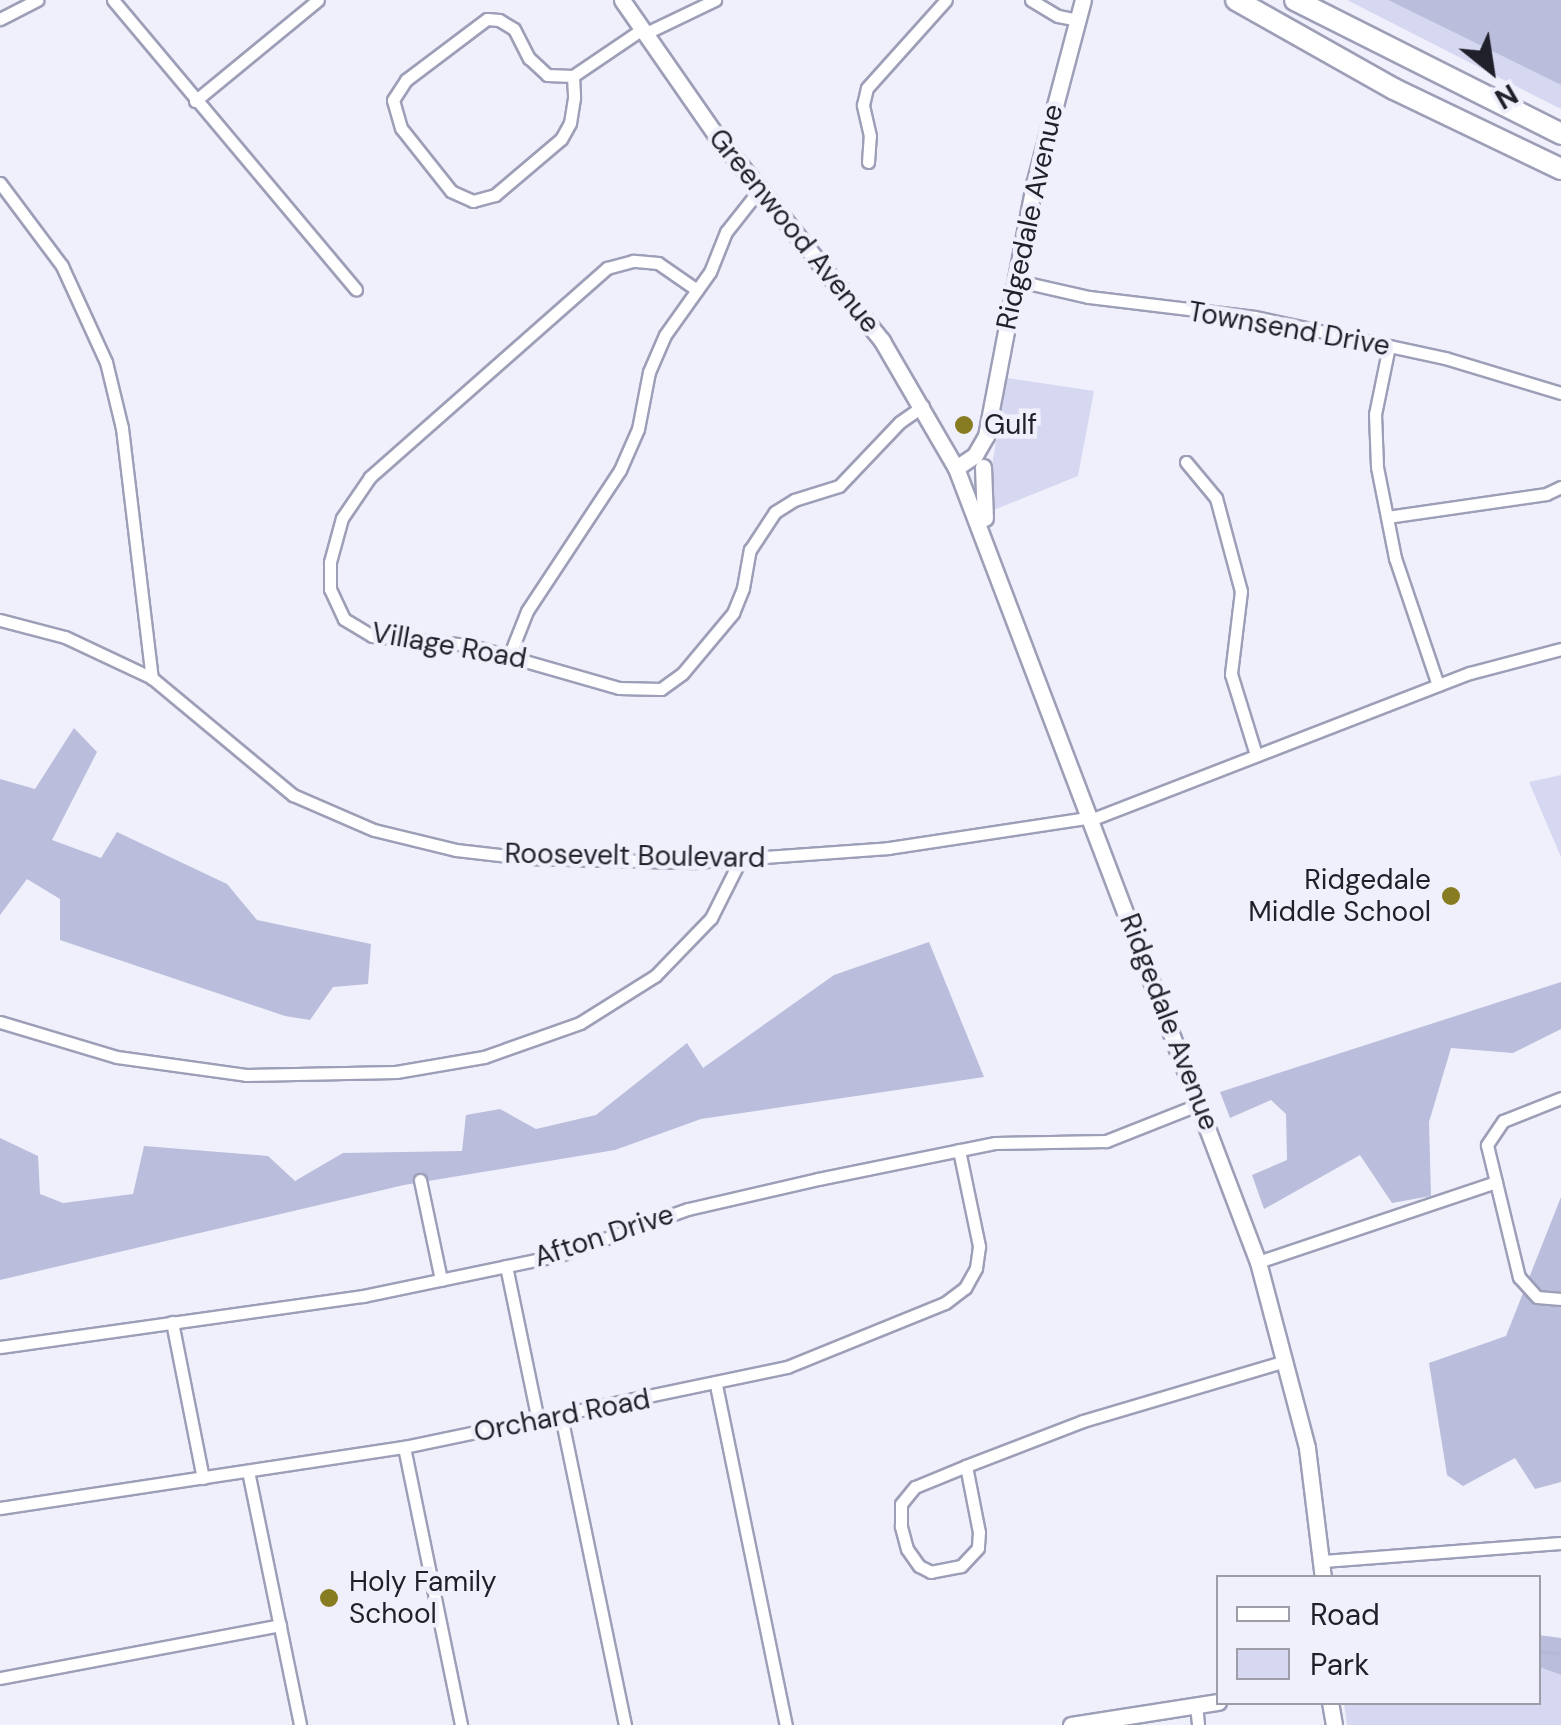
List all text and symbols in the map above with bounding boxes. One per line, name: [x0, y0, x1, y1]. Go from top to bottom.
north arrow: [1441, 20, 1541, 120]
text: N: [1488, 75, 1524, 118]
street label: Ridgedale Avenue: [990, 101, 1070, 333]
street label: Greenwood Avenue: [701, 122, 887, 340]
street label: Townsend Drive: [1186, 295, 1392, 363]
place label: Gulf: [984, 408, 1037, 442]
marker: Gulf: [953, 414, 975, 436]
street label: Village Road: [369, 616, 529, 676]
street label: Roosevelt Boulevard: [504, 837, 766, 875]
place label: Ridgedale Middle School: [1248, 863, 1431, 929]
marker: Ridgedale Middle School: [1440, 885, 1462, 907]
street label: Ridgedale Avenue: [1112, 909, 1226, 1135]
street label: Afton Drive: [530, 1198, 678, 1274]
street label: Orchard Road: [471, 1382, 653, 1450]
place label: Holy Family School: [349, 1565, 497, 1631]
legend: [1216, 1575, 1541, 1705]
marker: Holy Family School: [318, 1587, 340, 1609]
text: Road: [1310, 1595, 1380, 1634]
text: Park: [1310, 1645, 1369, 1684]

